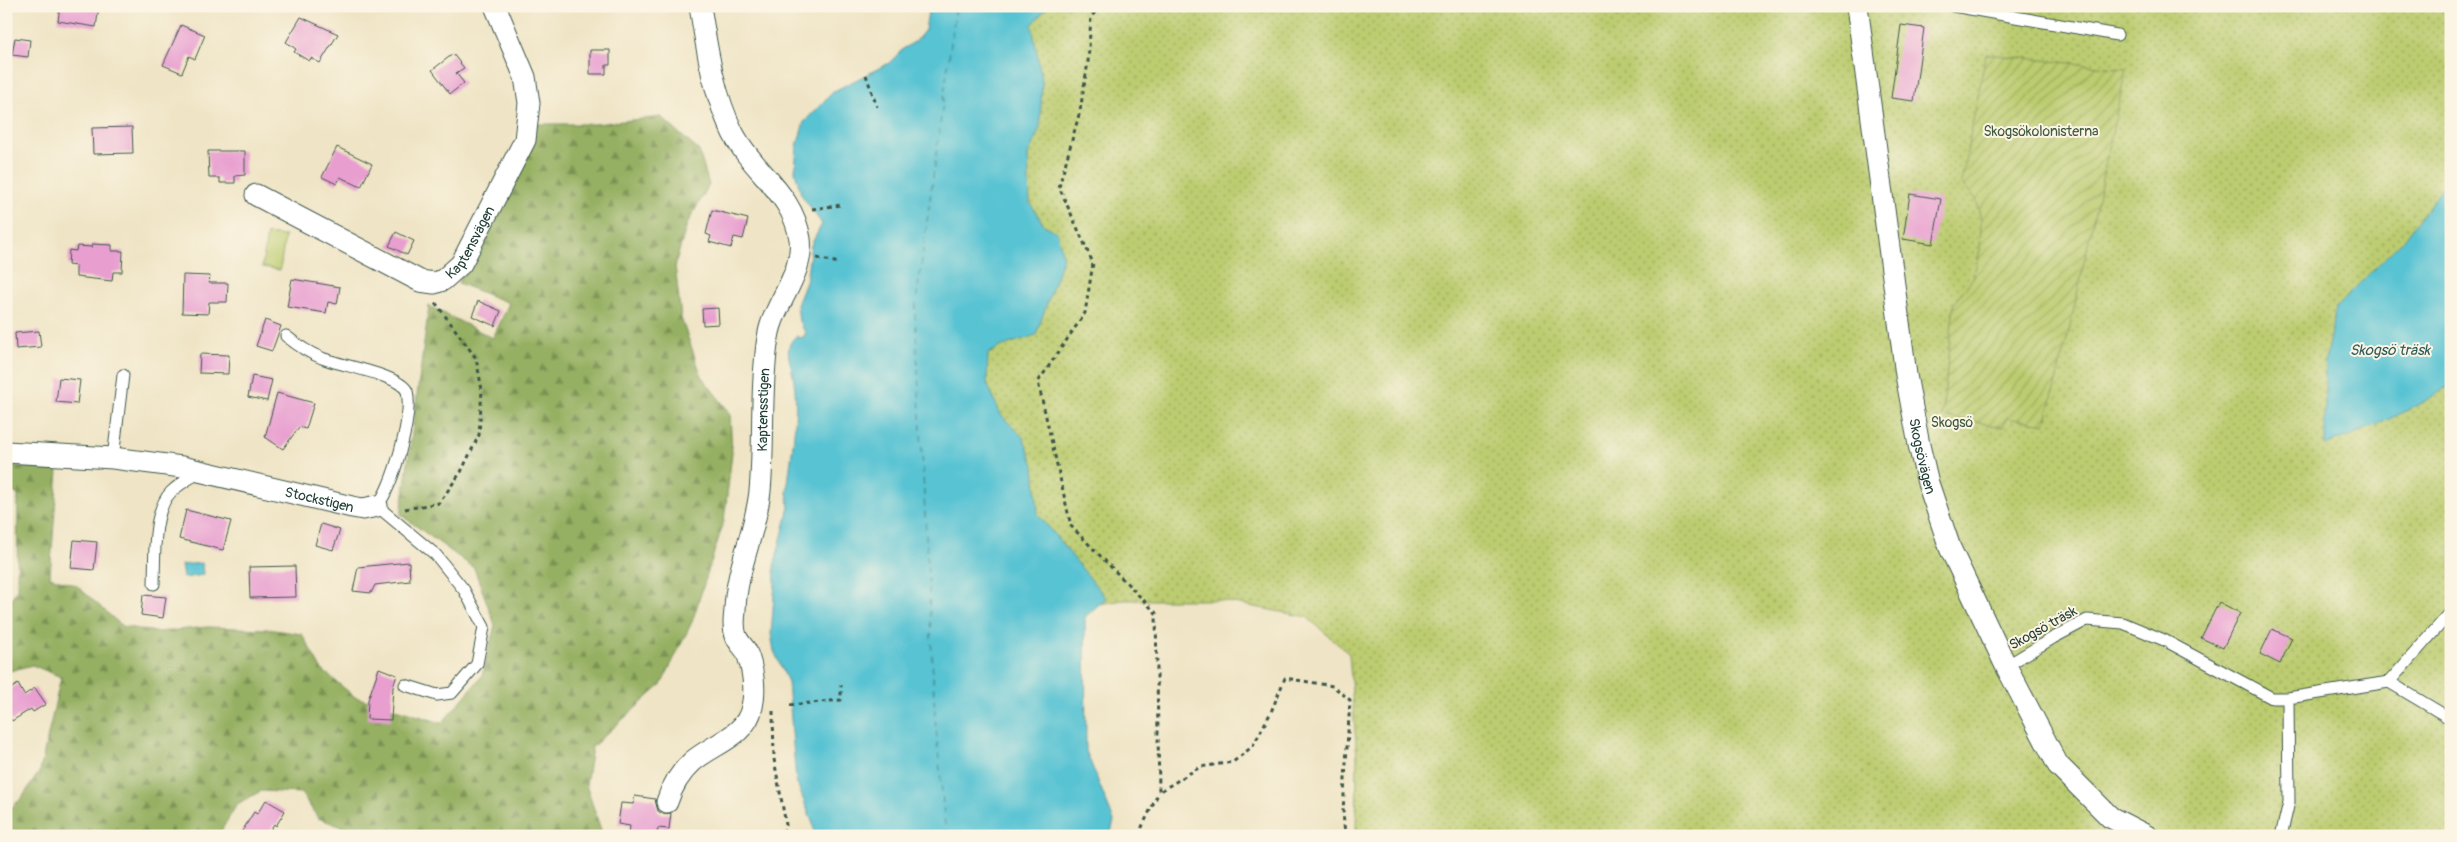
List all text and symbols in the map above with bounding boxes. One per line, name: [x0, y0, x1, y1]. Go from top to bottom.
park label: Skogsökolonisterna: [1983, 123, 2099, 140]
street label: Kaptensvägen: [442, 203, 498, 282]
water label: Skogsö träsk: [2350, 341, 2432, 360]
street label: Kaptensstigen: [754, 367, 773, 452]
park label: Skogsö: [1931, 414, 1974, 431]
street label: Skogsövägen: [1906, 417, 1940, 496]
street label: Stockstigen: [283, 483, 356, 516]
street label: Skogsö träsk: [2006, 602, 2080, 654]

